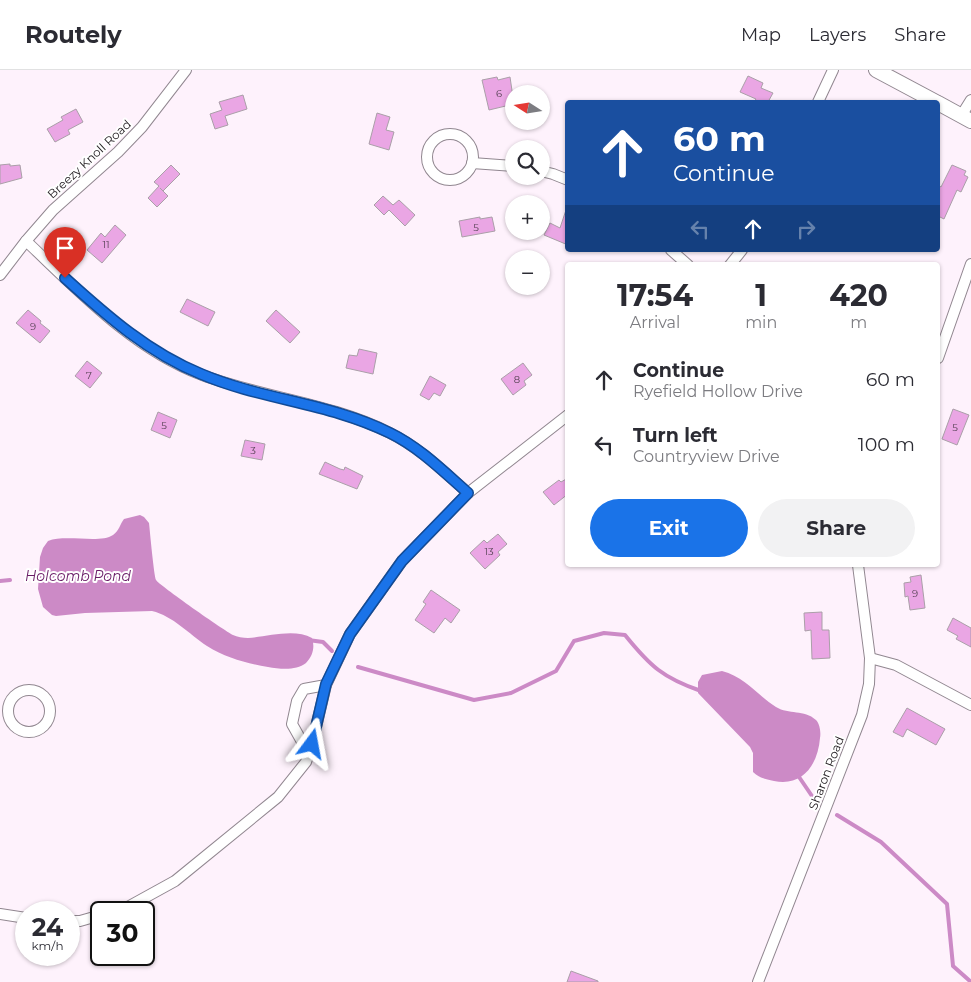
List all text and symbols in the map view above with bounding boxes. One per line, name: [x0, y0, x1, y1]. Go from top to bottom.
text: Routely: [25, 20, 122, 49]
text: Map: [741, 24, 781, 46]
text: Layers: [809, 24, 866, 46]
text: Share: [894, 24, 946, 46]
north arrow: [505, 85, 550, 130]
map controls: [505, 85, 550, 295]
house number: 6: [496, 87, 502, 100]
street label: Breezy Knoll Road: [44, 116, 134, 202]
text: 60 m: [673, 117, 766, 160]
icon: ahead: [590, 120, 655, 185]
button: search: [505, 140, 550, 185]
text: Continue: [673, 160, 775, 187]
button: +: [505, 195, 550, 240]
icon: left: [686, 215, 714, 243]
icon: ahead: [739, 215, 767, 243]
icon: right: [792, 215, 820, 243]
house number: 5: [473, 221, 479, 234]
pin: [44, 227, 86, 278]
icon: arrive: [51, 234, 79, 262]
house number: 11: [102, 238, 110, 251]
button: −: [505, 250, 550, 295]
text: 17:54: [617, 277, 693, 314]
text: 1: [755, 277, 767, 314]
text: 420: [829, 277, 888, 314]
text: Arrival: [630, 313, 680, 332]
text: min: [745, 313, 777, 332]
text: m: [850, 313, 867, 332]
house number: 9: [30, 320, 36, 333]
text: Continue: [633, 359, 724, 382]
icon: ahead: [590, 366, 618, 394]
text: 60 m: [866, 368, 915, 391]
house number: 7: [86, 369, 92, 382]
house number: 8: [514, 373, 520, 386]
text: Ryefield Hollow Drive: [633, 382, 803, 401]
house number: 5: [161, 419, 167, 432]
house number: 5: [952, 421, 958, 434]
text: Turn left: [633, 424, 718, 447]
icon: left: [590, 431, 618, 459]
text: 100 m: [858, 433, 915, 456]
house number: 3: [250, 444, 256, 457]
text: Countryview Drive: [633, 447, 780, 466]
button: Exit: [590, 499, 748, 557]
button: Share: [758, 499, 915, 557]
house number: 13: [484, 545, 494, 558]
water label: Holcomb Pond: [25, 567, 132, 585]
house number: 9: [912, 587, 918, 600]
position arrow: [285, 717, 337, 769]
street label: Sharon Road: [805, 734, 847, 812]
speed limit sign: 30: [90, 901, 155, 966]
text: 24: [32, 912, 63, 942]
text: km/h: [31, 938, 64, 953]

